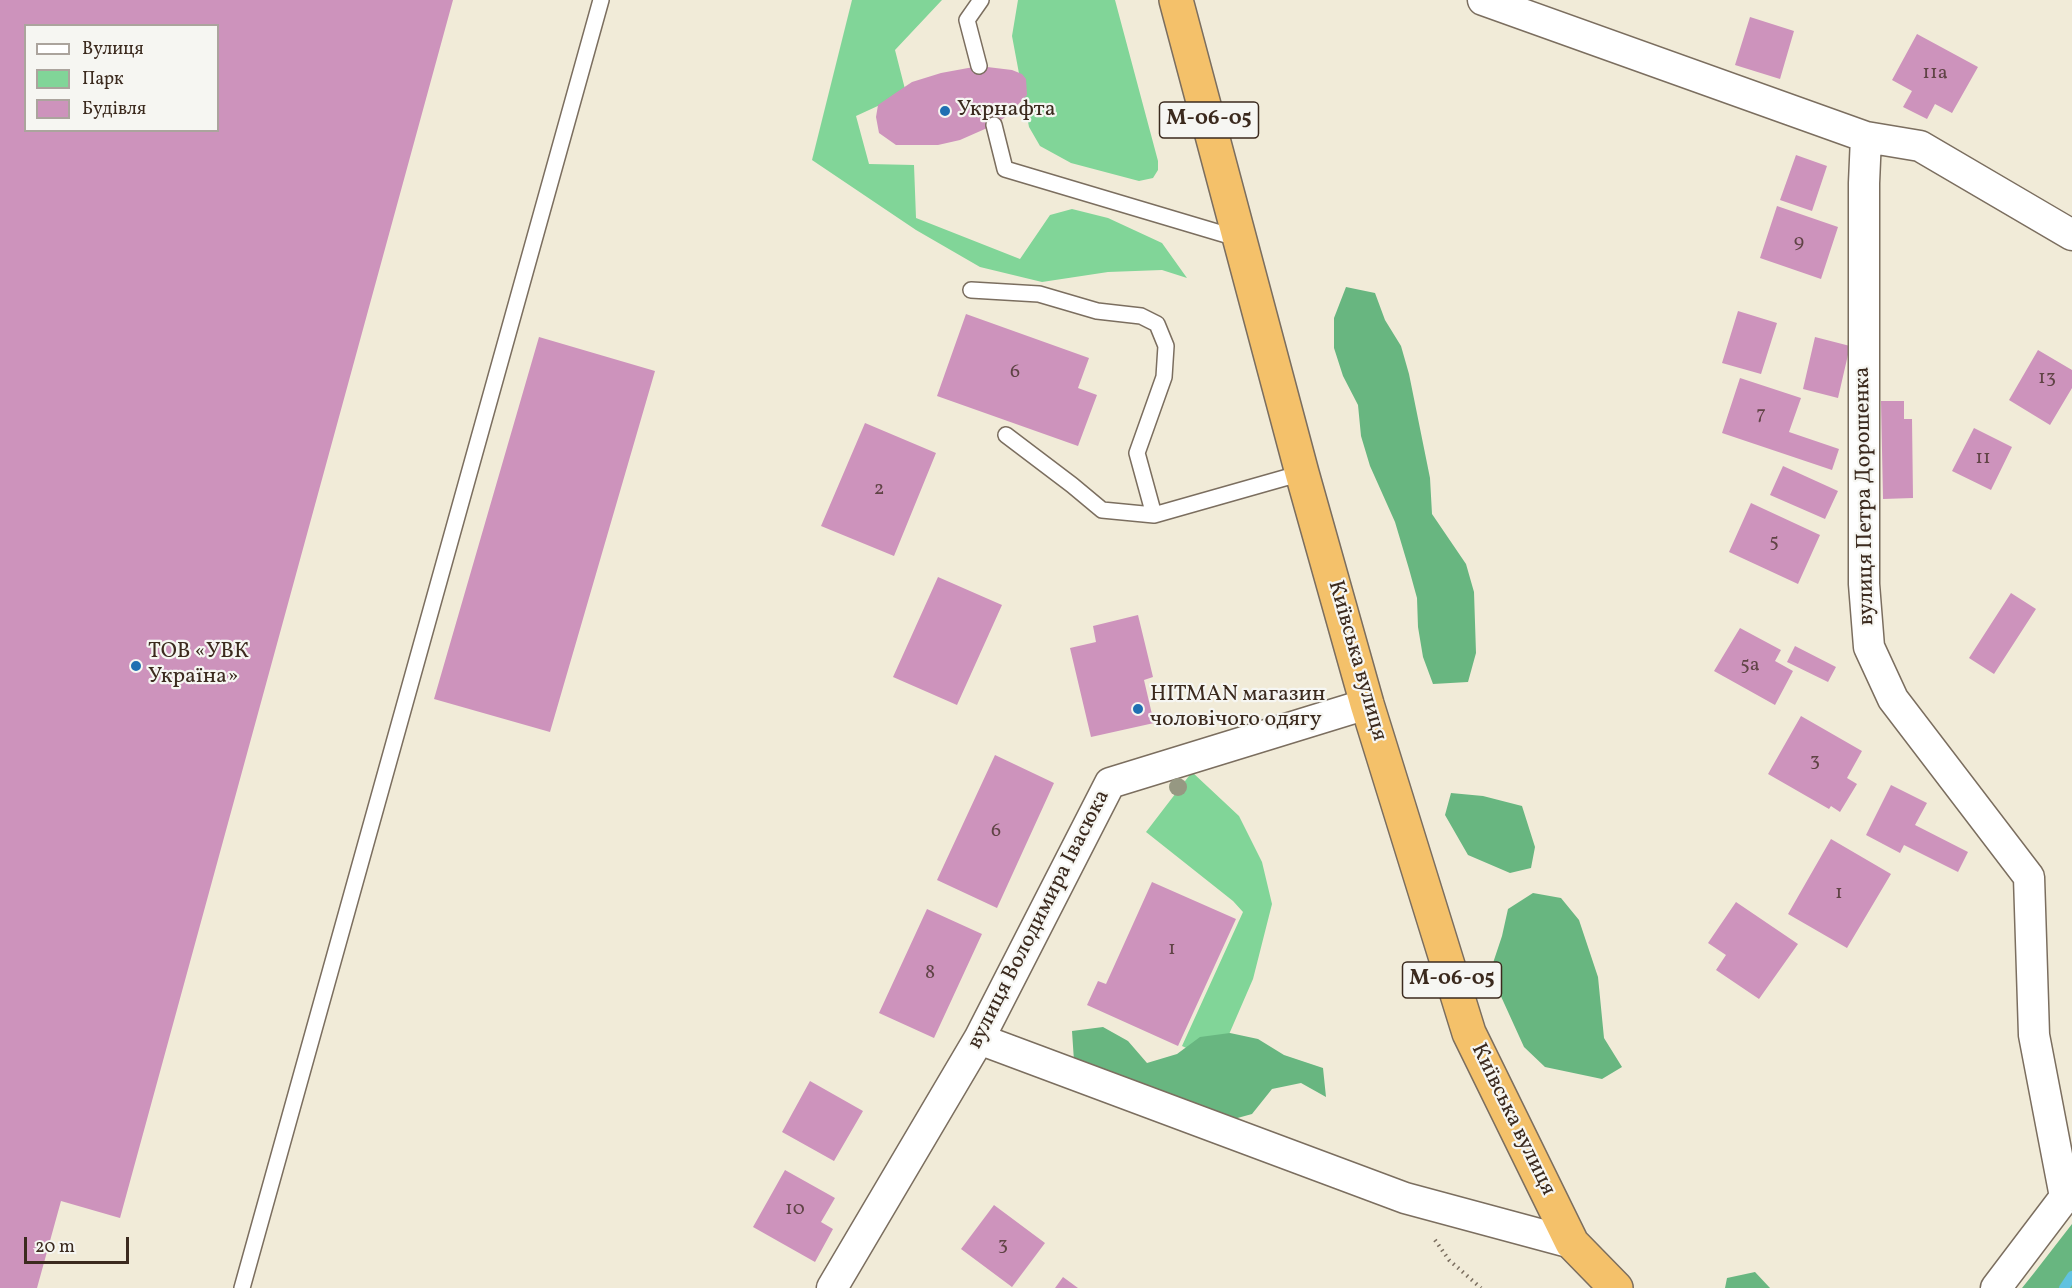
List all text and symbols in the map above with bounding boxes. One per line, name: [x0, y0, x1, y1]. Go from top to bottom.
legend: [24, 24, 219, 132]
text: Вулиця: [82, 37, 144, 62]
house number: 11а: [1922, 62, 1948, 86]
text: Парк: [82, 67, 124, 92]
text: Будівля: [82, 97, 146, 122]
place label: Укрнафта: [957, 98, 1056, 124]
road number: М-06-05: [1160, 102, 1258, 138]
marker: Укрнафта: [938, 104, 952, 118]
house number: 9: [1794, 231, 1804, 255]
house number: 6: [1010, 361, 1020, 385]
street label: вулиця Петра Дорошенка: [1851, 366, 1881, 626]
house number: 13: [2038, 367, 2056, 391]
house number: 7: [1756, 403, 1766, 427]
house number: 11: [1975, 447, 1991, 471]
house number: 2: [874, 478, 884, 502]
house number: 5: [1769, 531, 1779, 555]
street label: Київська вулиця: [1320, 578, 1392, 744]
place label: ТОВ «УВК Україна»: [148, 640, 249, 692]
house number: 5а: [1740, 654, 1760, 678]
marker: ТОВ «УВК Україна»: [129, 659, 143, 673]
place label: HITMAN магазин чоловічого одягу: [1150, 683, 1325, 734]
marker: HITMAN магазин чоловічого одягу: [1131, 702, 1145, 716]
house number: 3: [1810, 750, 1820, 774]
street label: вулиця Володимира Івасюка: [963, 786, 1117, 1054]
house number: 6: [991, 820, 1001, 844]
house number: 1: [1835, 882, 1843, 906]
house number: 1: [1168, 938, 1176, 962]
house number: 8: [925, 962, 935, 986]
road number: М-06-05: [1402, 962, 1502, 998]
street label: Київська вулиця: [1464, 1040, 1560, 1200]
house number: 10: [785, 1198, 805, 1222]
scale bar: [27, 1225, 132, 1263]
house number: 3: [998, 1234, 1008, 1258]
text: 20 m: [35, 1235, 75, 1260]

